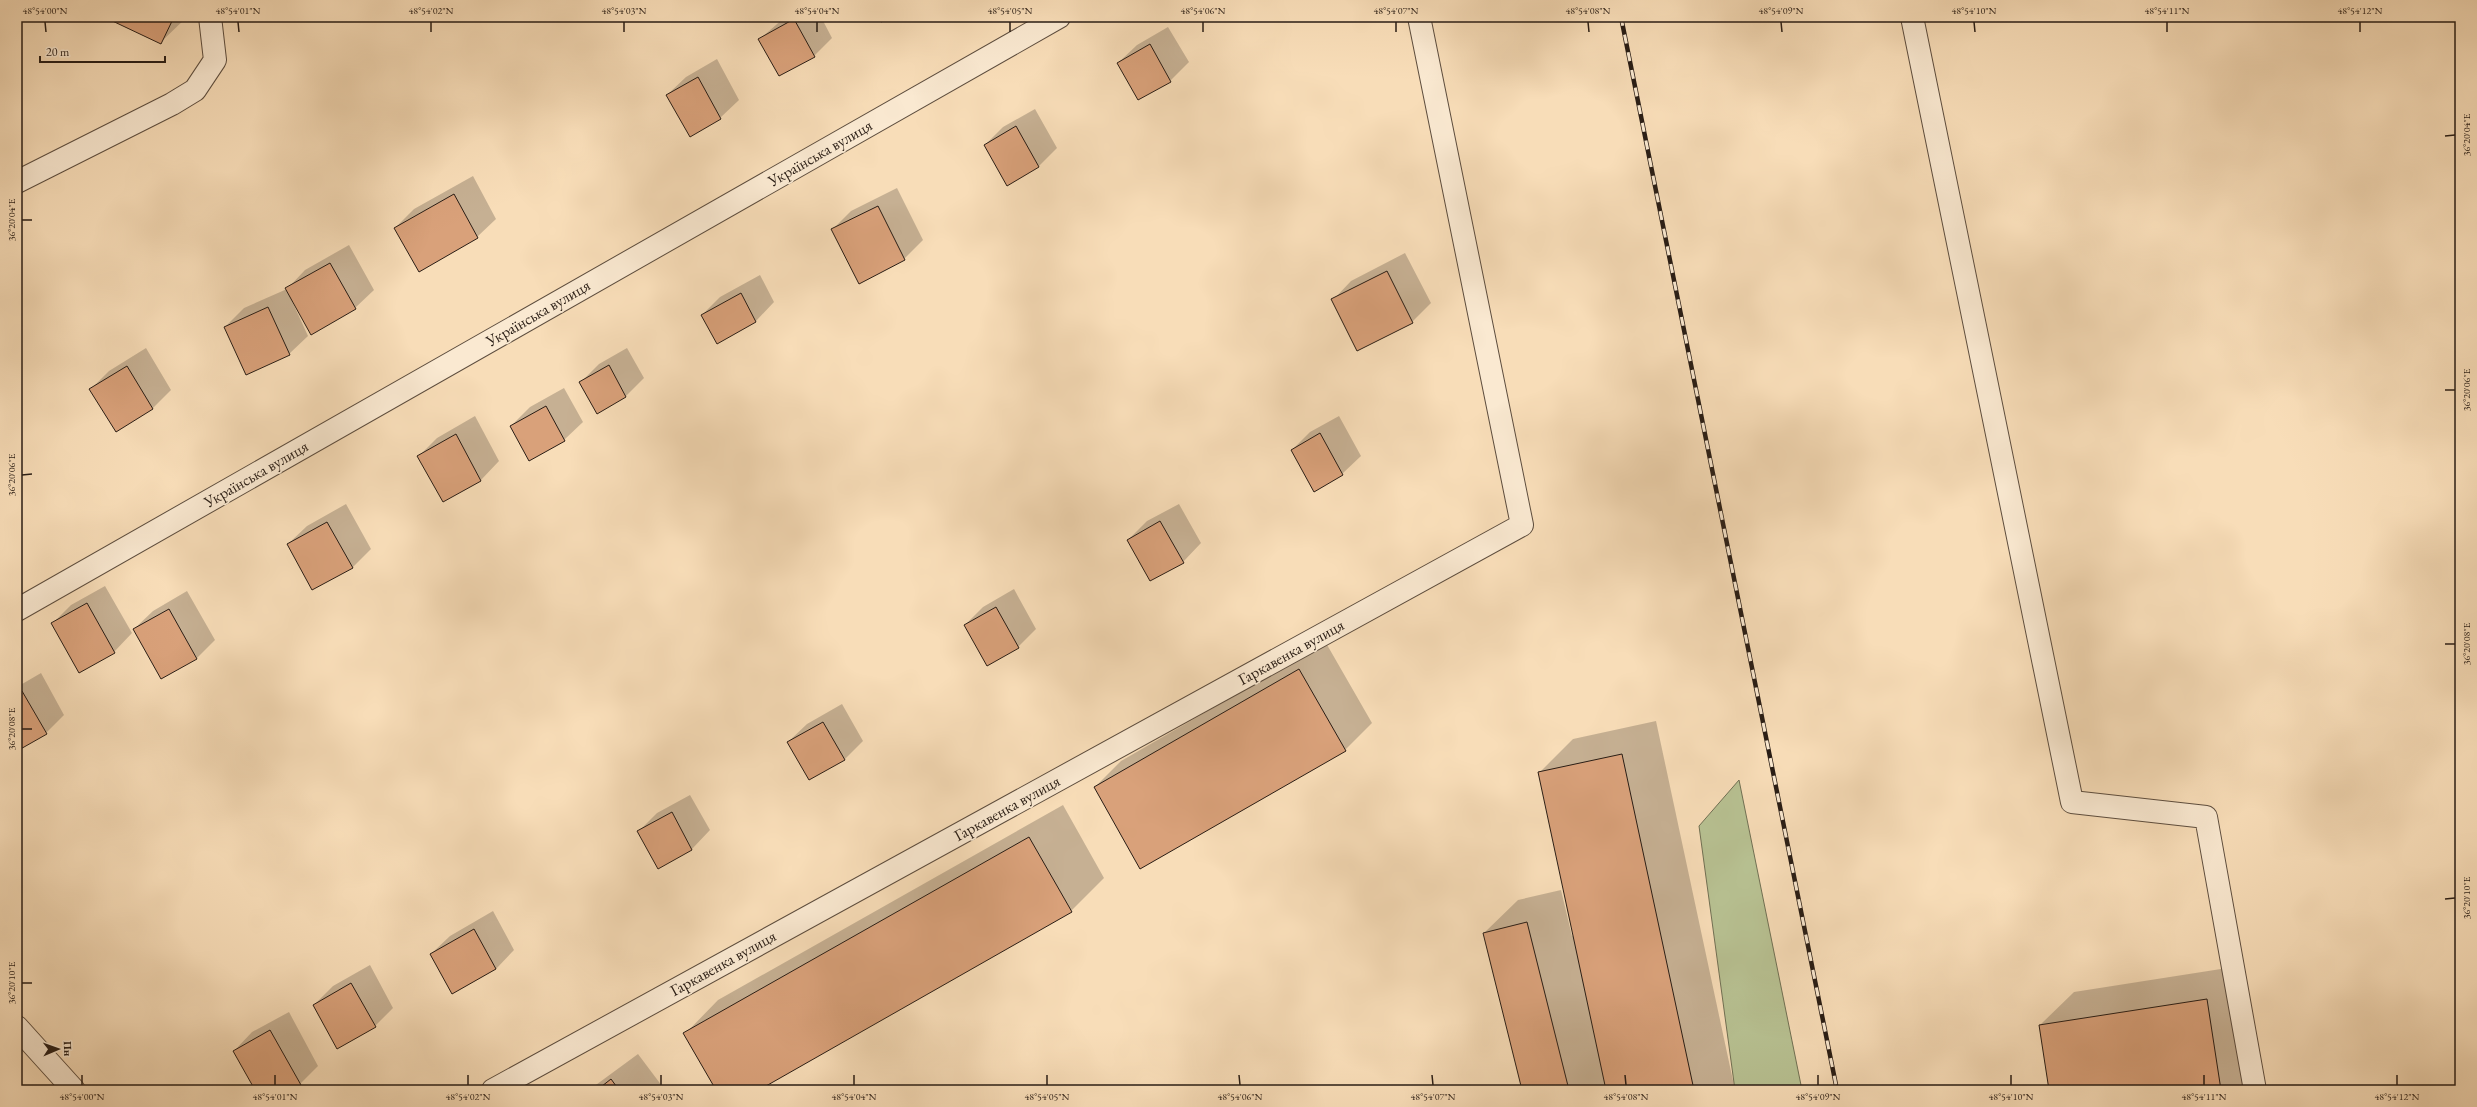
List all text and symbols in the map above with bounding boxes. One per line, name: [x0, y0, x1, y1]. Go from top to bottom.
text: 48°54'00"N: [23, 4, 68, 17]
text: 48°54'01"N: [216, 4, 261, 17]
text: 48°54'02"N: [409, 4, 454, 17]
text: 48°54'03"N: [602, 4, 647, 17]
text: 48°54'04"N: [795, 4, 840, 17]
text: 48°54'05"N: [988, 4, 1033, 17]
text: 48°54'06"N: [1181, 4, 1226, 17]
text: 48°54'07"N: [1374, 4, 1419, 17]
text: 48°54'08"N: [1566, 4, 1611, 17]
text: 48°54'09"N: [1759, 4, 1804, 17]
text: 48°54'10"N: [1952, 4, 1997, 17]
text: 48°54'11"N: [2145, 4, 2190, 17]
text: 48°54'12"N: [2338, 4, 2383, 17]
scale bar: [40, 38, 165, 64]
text: 20 m: [46, 44, 70, 60]
text: 36°20'04"E: [2460, 113, 2473, 156]
street label: Українська вулиця: [763, 115, 876, 192]
text: 36°20'04"E: [5, 198, 18, 241]
street label: Українська вулиця: [481, 275, 594, 352]
text: 36°20'06"E: [2460, 368, 2473, 411]
street label: Українська вулиця: [199, 436, 312, 513]
text: 36°20'06"E: [5, 453, 18, 496]
street label: Гаркавенка вулиця: [1234, 614, 1348, 690]
text: 36°20'08"E: [2460, 622, 2473, 665]
text: 36°20'08"E: [5, 707, 18, 750]
street label: Гаркавенка вулиця: [950, 770, 1064, 846]
text: 36°20'10"E: [2460, 876, 2473, 919]
street label: Гаркавенка вулиця: [666, 925, 780, 1001]
text: 36°20'10"E: [5, 961, 18, 1004]
north arrow: [38, 1029, 78, 1069]
text: Пн: [61, 1041, 75, 1057]
text: 48°54'00"N: [60, 1090, 105, 1103]
text: 48°54'01"N: [253, 1090, 298, 1103]
text: 48°54'02"N: [446, 1090, 491, 1103]
text: 48°54'03"N: [639, 1090, 684, 1103]
text: 48°54'04"N: [832, 1090, 877, 1103]
text: 48°54'05"N: [1025, 1090, 1070, 1103]
text: 48°54'06"N: [1218, 1090, 1263, 1103]
text: 48°54'07"N: [1411, 1090, 1456, 1103]
text: 48°54'08"N: [1604, 1090, 1649, 1103]
text: 48°54'09"N: [1796, 1090, 1841, 1103]
text: 48°54'10"N: [1989, 1090, 2034, 1103]
text: 48°54'11"N: [2182, 1090, 2227, 1103]
text: 48°54'12"N: [2375, 1090, 2420, 1103]

